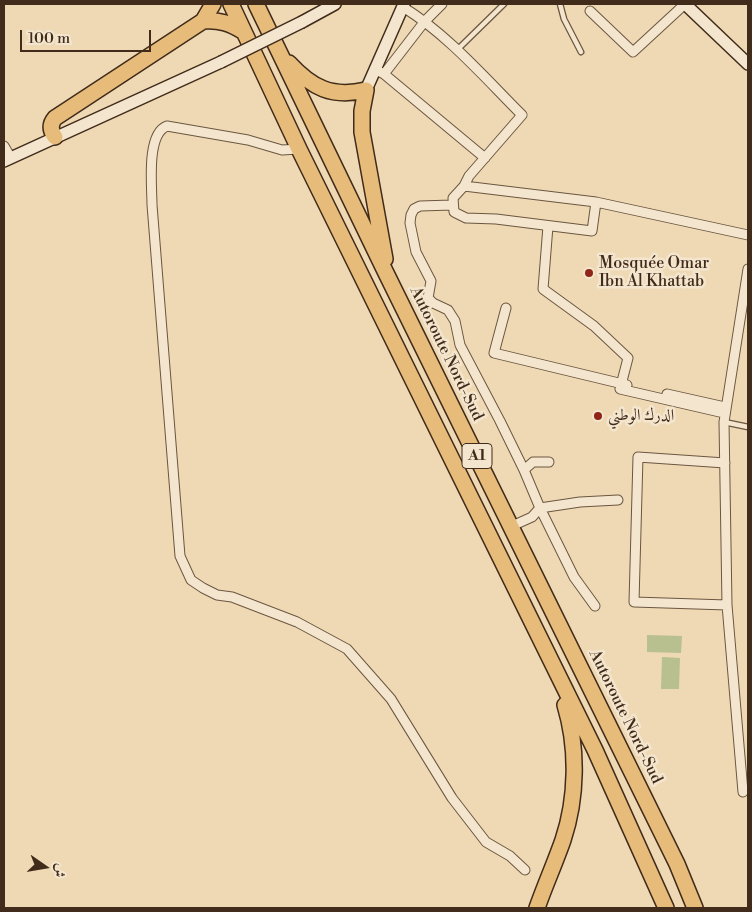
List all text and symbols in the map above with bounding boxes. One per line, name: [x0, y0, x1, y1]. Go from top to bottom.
scale bar: [22, 20, 154, 52]
text: 100 m: [28, 29, 70, 48]
place label: Mosquée Omar Ibn Al Khattab: [599, 254, 709, 292]
marker: Mosquée Omar Ibn Al Khattab: [583, 267, 595, 279]
street label: Autoroute Nord-Sud: [405, 284, 487, 424]
place label: الدرك الوطني: [608, 406, 674, 426]
marker: الدرك الوطني: [592, 410, 604, 422]
road number: A1: [462, 444, 492, 468]
street label: Autoroute Nord-Sud: [584, 647, 666, 787]
north arrow: [20, 842, 70, 892]
text: ش: [49, 862, 70, 879]

